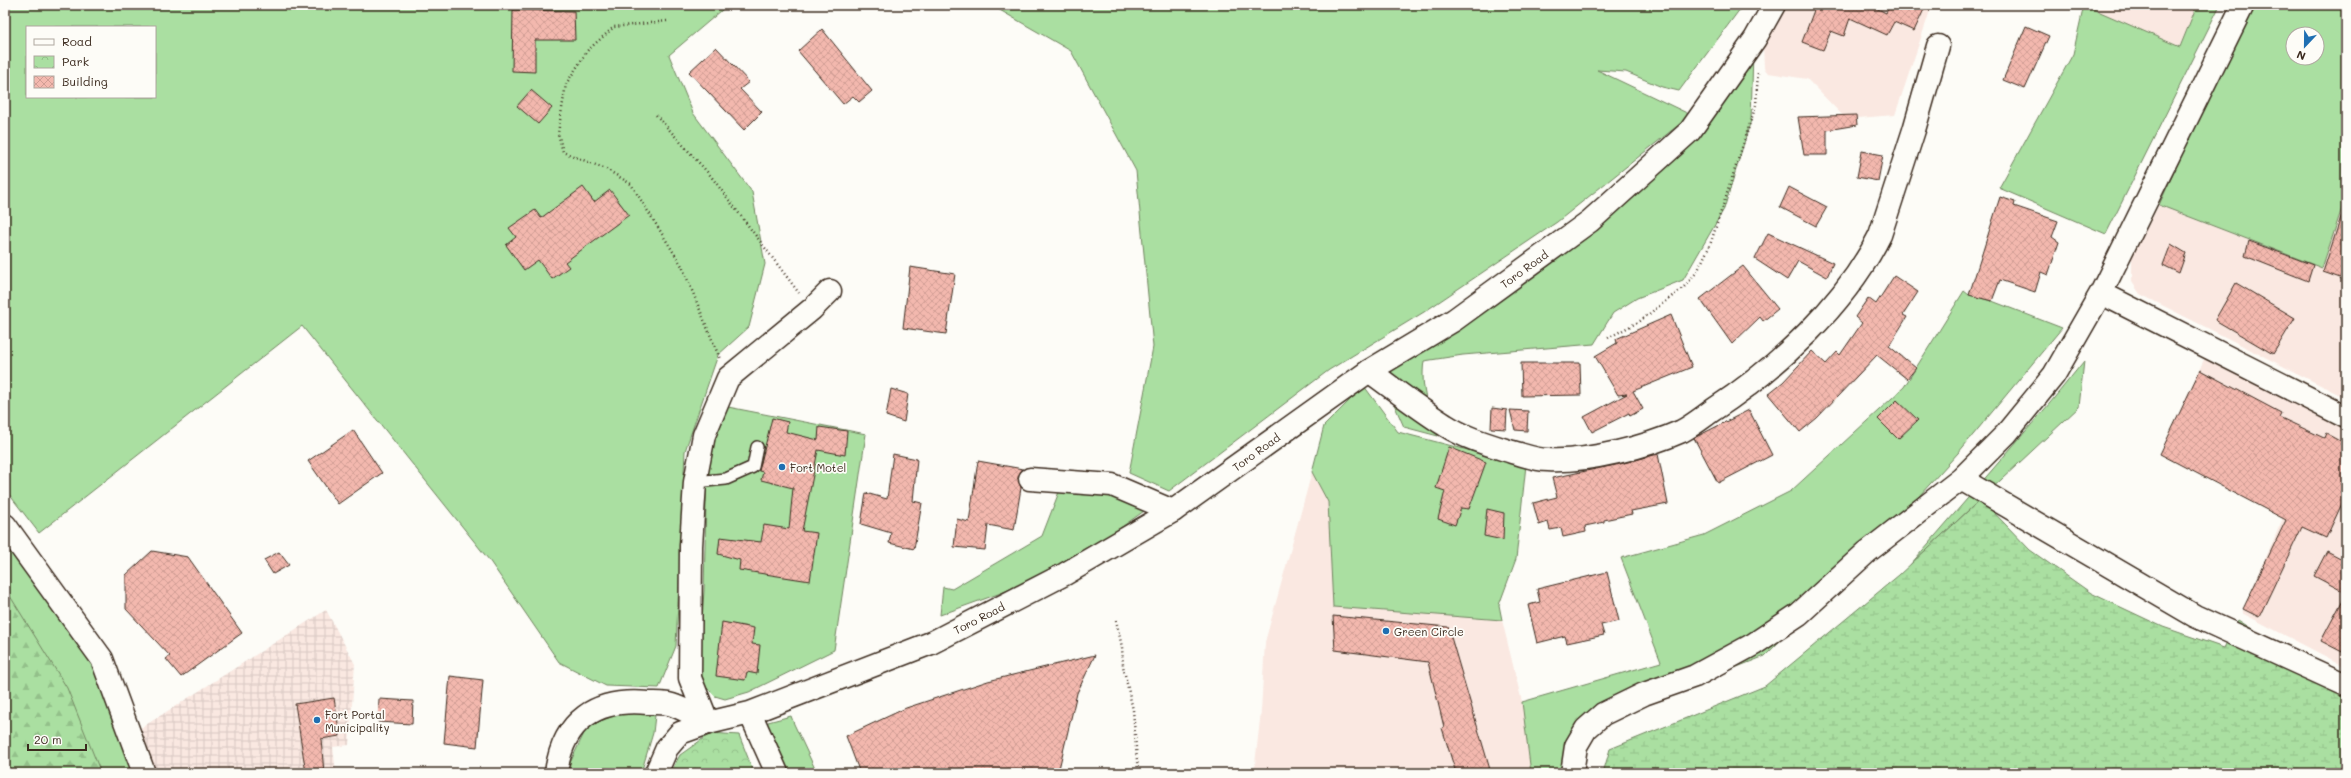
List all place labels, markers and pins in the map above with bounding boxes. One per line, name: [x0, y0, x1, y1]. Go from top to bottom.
place label: Fort Motel: [790, 460, 846, 475]
marker: Fort Motel: [777, 462, 787, 472]
place label: Green Circle: [1394, 624, 1464, 639]
marker: Green Circle: [1381, 626, 1391, 636]
place label: Fort Portal Municipality: [325, 707, 390, 735]
marker: Fort Portal Municipality: [312, 715, 322, 725]

